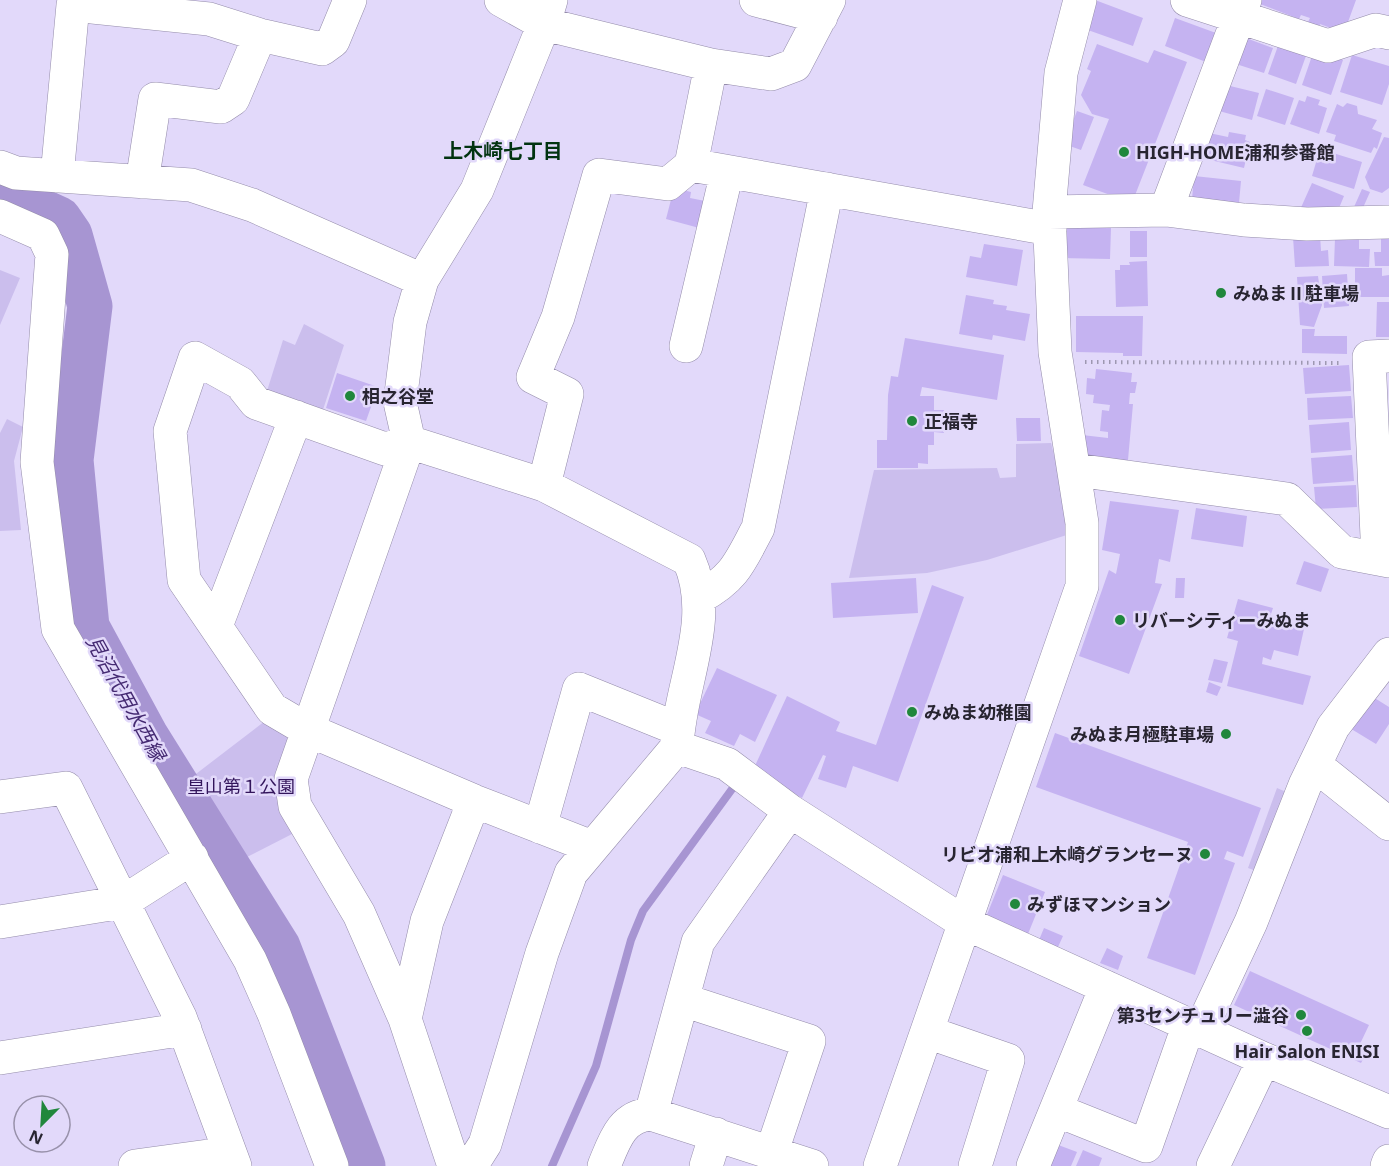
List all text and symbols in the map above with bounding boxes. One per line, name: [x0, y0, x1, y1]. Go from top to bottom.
district label: 上木崎七丁目: [443, 137, 563, 164]
place label: HIGH-HOME浦和参番館: [1136, 140, 1334, 164]
marker: HIGH-HOME浦和参番館: [1117, 145, 1131, 159]
place label: みぬまⅡ駐車場: [1233, 281, 1359, 305]
marker: みぬまⅡ駐車場: [1214, 286, 1228, 300]
place label: 相之谷堂: [362, 384, 434, 408]
marker: 相之谷堂: [343, 389, 357, 403]
place label: 正福寺: [924, 409, 978, 433]
marker: 正福寺: [905, 414, 919, 428]
place label: リバーシティーみぬま: [1132, 608, 1311, 632]
marker: リバーシティーみぬま: [1113, 613, 1127, 627]
water label: 見沼代用水西縁: [80, 630, 173, 768]
place label: みぬま幼稚園: [924, 700, 1032, 724]
marker: みぬま幼稚園: [905, 705, 919, 719]
place label: みぬま月極駐車場: [1070, 722, 1214, 746]
marker: みぬま月極駐車場: [1219, 727, 1233, 741]
park label: 皇山第１公園: [187, 774, 295, 798]
place label: リビオ浦和上木崎グランセーヌ: [941, 842, 1193, 866]
marker: リビオ浦和上木崎グランセーヌ: [1198, 847, 1212, 861]
place label: みずほマンション: [1027, 892, 1171, 916]
marker: みずほマンション: [1008, 897, 1022, 911]
place label: 第3センチュリー澁谷: [1117, 1003, 1289, 1027]
marker: 第3センチュリー澁谷: [1294, 1008, 1308, 1022]
marker: Hair Salon ENISI: [1300, 1024, 1314, 1038]
place label: Hair Salon ENISI: [1235, 1039, 1380, 1063]
north arrow: [12, 1094, 72, 1154]
text: N: [25, 1125, 46, 1150]

